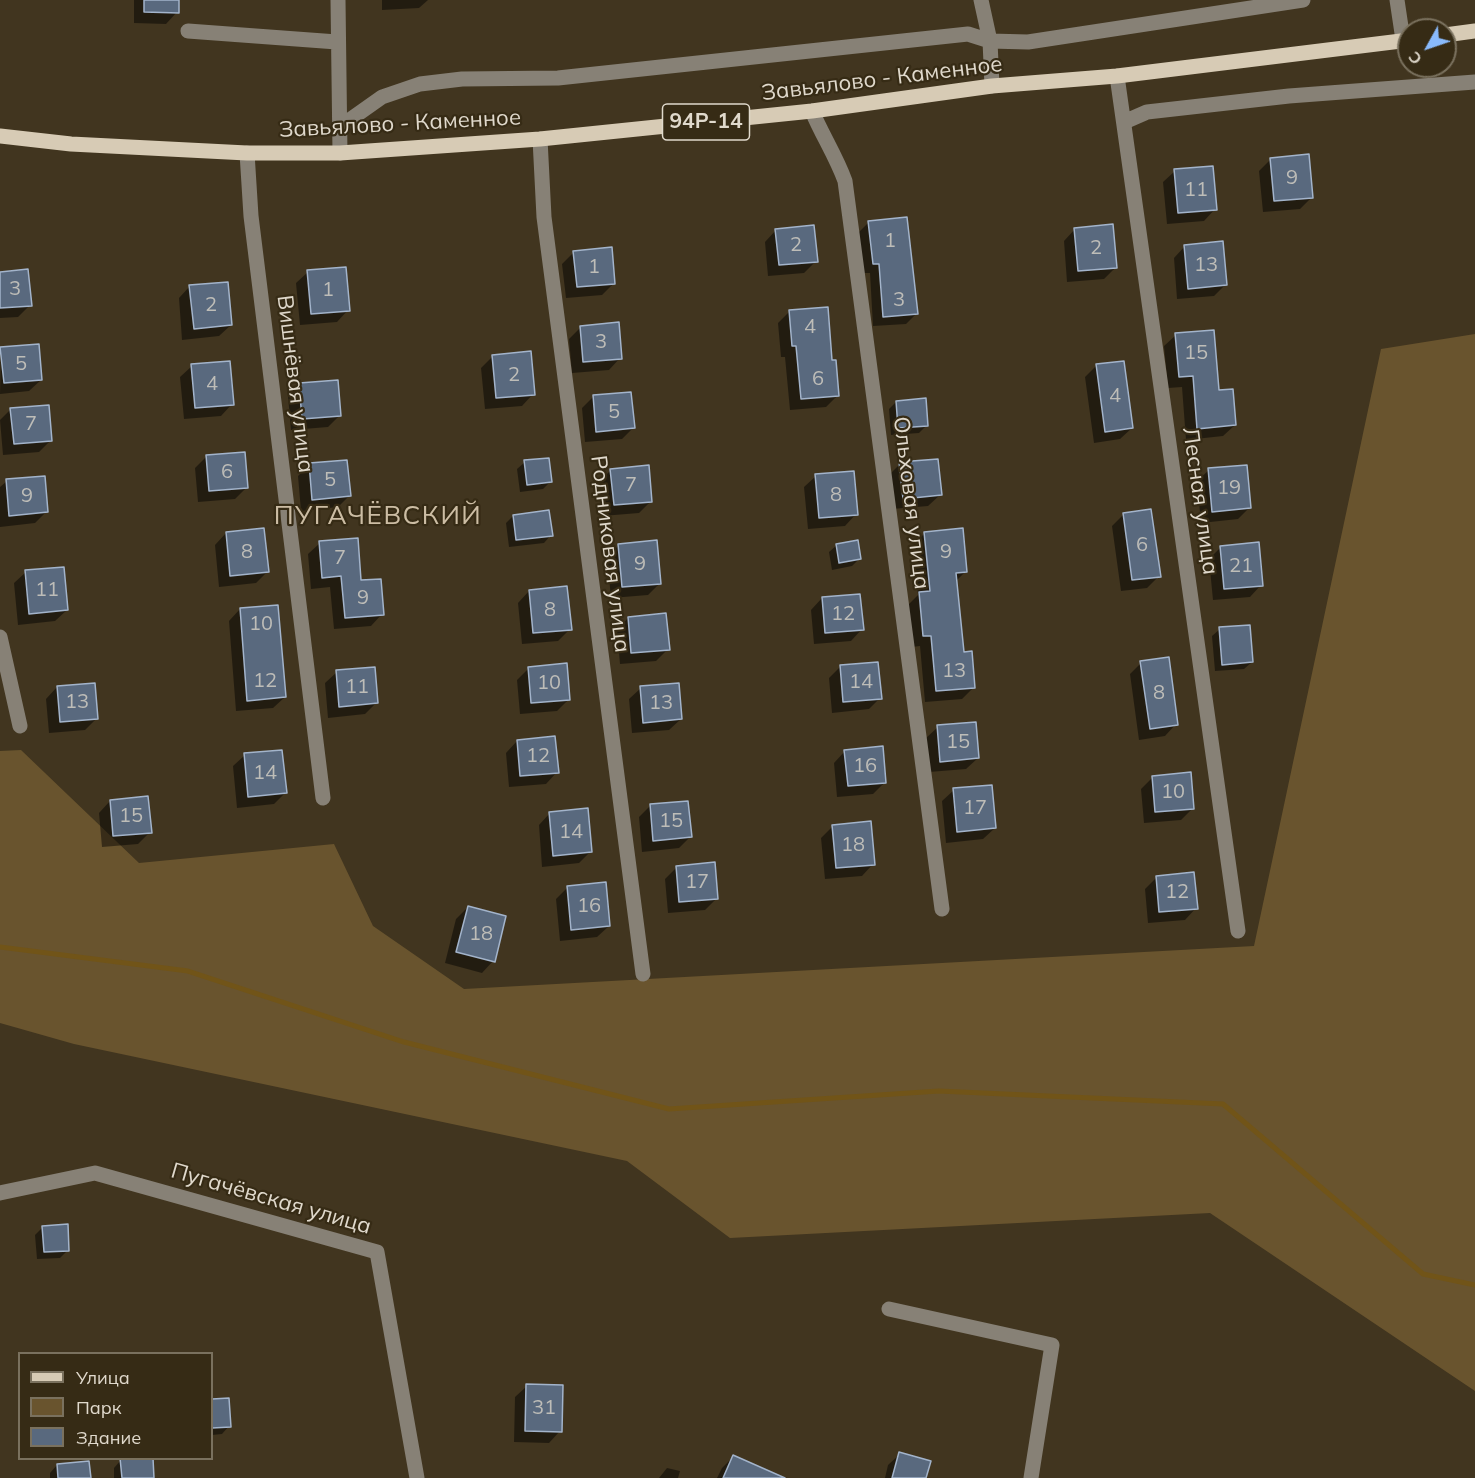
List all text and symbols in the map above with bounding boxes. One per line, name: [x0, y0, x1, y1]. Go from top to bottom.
north arrow: [1397, 18, 1457, 78]
text: С: [1404, 48, 1426, 69]
street label: Завьялово - Каменное: [760, 51, 1004, 107]
street label: Завьялово - Каменное: [278, 104, 522, 144]
road number: 94Р-14: [662, 104, 750, 140]
house number: 9: [1286, 166, 1298, 190]
house number: 11: [1184, 178, 1208, 202]
house number: 1: [884, 229, 896, 253]
house number: 2: [790, 233, 802, 257]
house number: 2: [1090, 236, 1102, 260]
house number: 13: [1194, 253, 1218, 277]
house number: 1: [588, 255, 600, 279]
house number: 3: [9, 277, 21, 301]
house number: 1: [322, 278, 334, 302]
house number: 3: [893, 288, 905, 312]
house number: 2: [205, 293, 217, 317]
street label: Вишнёвая улица: [271, 294, 319, 474]
house number: 4: [804, 315, 816, 339]
house number: 3: [595, 330, 607, 354]
house number: 15: [1184, 341, 1208, 365]
house number: 5: [15, 352, 27, 376]
house number: 2: [508, 363, 520, 387]
house number: 6: [812, 367, 824, 391]
house number: 4: [206, 372, 218, 396]
house number: 4: [1109, 384, 1121, 408]
house number: 5: [608, 400, 620, 424]
house number: 7: [25, 412, 37, 436]
street label: Ольховая улица: [887, 415, 935, 591]
street label: Лесная улица: [1177, 426, 1223, 576]
street label: Родниковая улица: [585, 454, 635, 654]
house number: 6: [221, 460, 233, 484]
house number: 5: [324, 468, 336, 492]
house number: 7: [625, 473, 637, 497]
house number: 19: [1217, 476, 1241, 500]
house number: 8: [830, 483, 842, 507]
house number: 9: [21, 484, 33, 508]
district label: ПУГАЧЁВСКИЙ: [274, 500, 482, 532]
house number: 6: [1136, 533, 1148, 557]
house number: 8: [241, 540, 253, 564]
house number: 9: [940, 540, 952, 564]
house number: 7: [334, 546, 346, 570]
house number: 9: [634, 552, 646, 576]
house number: 21: [1229, 554, 1253, 578]
house number: 11: [35, 578, 59, 602]
house number: 9: [357, 586, 369, 610]
house number: 8: [544, 598, 556, 622]
house number: 12: [831, 602, 855, 626]
house number: 10: [249, 612, 273, 636]
house number: 13: [942, 659, 966, 683]
house number: 12: [253, 669, 277, 693]
house number: 14: [849, 670, 873, 694]
house number: 10: [537, 671, 561, 695]
house number: 11: [345, 675, 369, 699]
house number: 8: [1153, 681, 1165, 705]
house number: 13: [65, 690, 89, 714]
house number: 13: [649, 691, 673, 715]
house number: 15: [946, 730, 970, 754]
house number: 12: [526, 744, 550, 768]
house number: 16: [853, 754, 877, 778]
house number: 14: [253, 761, 277, 785]
house number: 10: [1161, 780, 1185, 804]
house number: 17: [963, 796, 987, 820]
house number: 15: [119, 804, 143, 828]
house number: 15: [659, 809, 683, 833]
house number: 14: [559, 820, 583, 844]
house number: 18: [841, 833, 865, 857]
house number: 17: [685, 870, 709, 894]
house number: 12: [1165, 880, 1189, 904]
house number: 16: [577, 894, 601, 918]
house number: 18: [469, 922, 493, 946]
street label: Пугачёвская улица: [168, 1158, 374, 1240]
legend: [18, 1352, 213, 1460]
text: Улица: [76, 1366, 130, 1389]
text: Парк: [76, 1396, 121, 1419]
house number: 31: [532, 1396, 556, 1420]
text: Здание: [76, 1426, 141, 1449]

